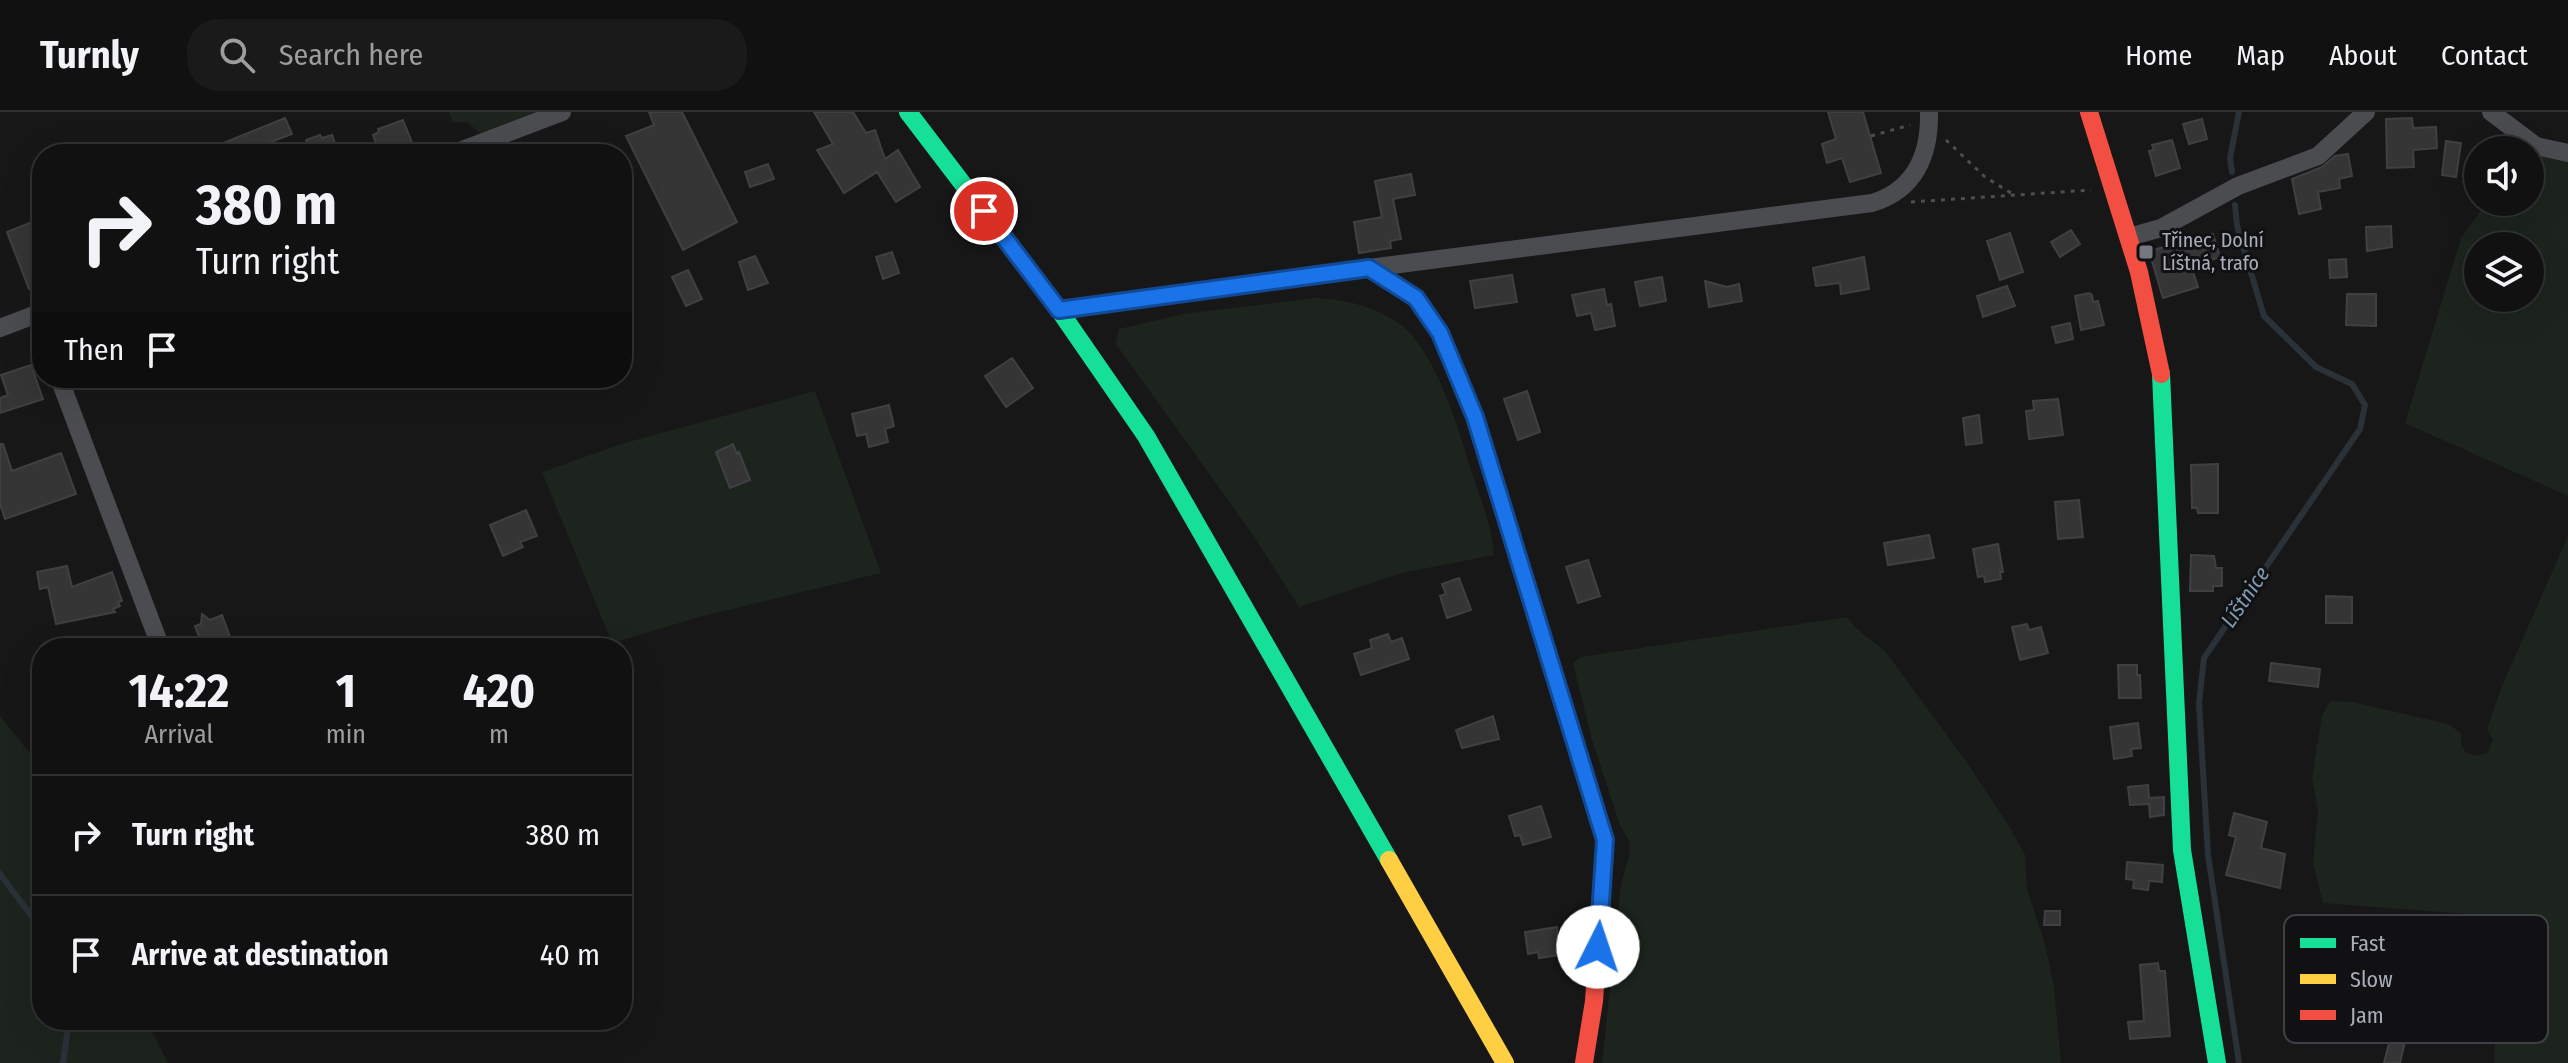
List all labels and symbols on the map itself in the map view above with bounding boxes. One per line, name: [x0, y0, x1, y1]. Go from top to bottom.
pin: [950, 177, 1018, 245]
place label: Třinec, Dolní Líštná, trafo: [2162, 228, 2264, 275]
marker: Třinec, Dolní Líštná, trafo: [2137, 243, 2155, 261]
water label: Líštnice: [2215, 561, 2275, 633]
position arrow: [1556, 905, 1640, 989]
legend: [2284, 915, 2548, 1043]
text: Fast: [2350, 930, 2386, 957]
text: Slow: [2350, 966, 2393, 993]
text: Jam: [2350, 1002, 2384, 1029]

